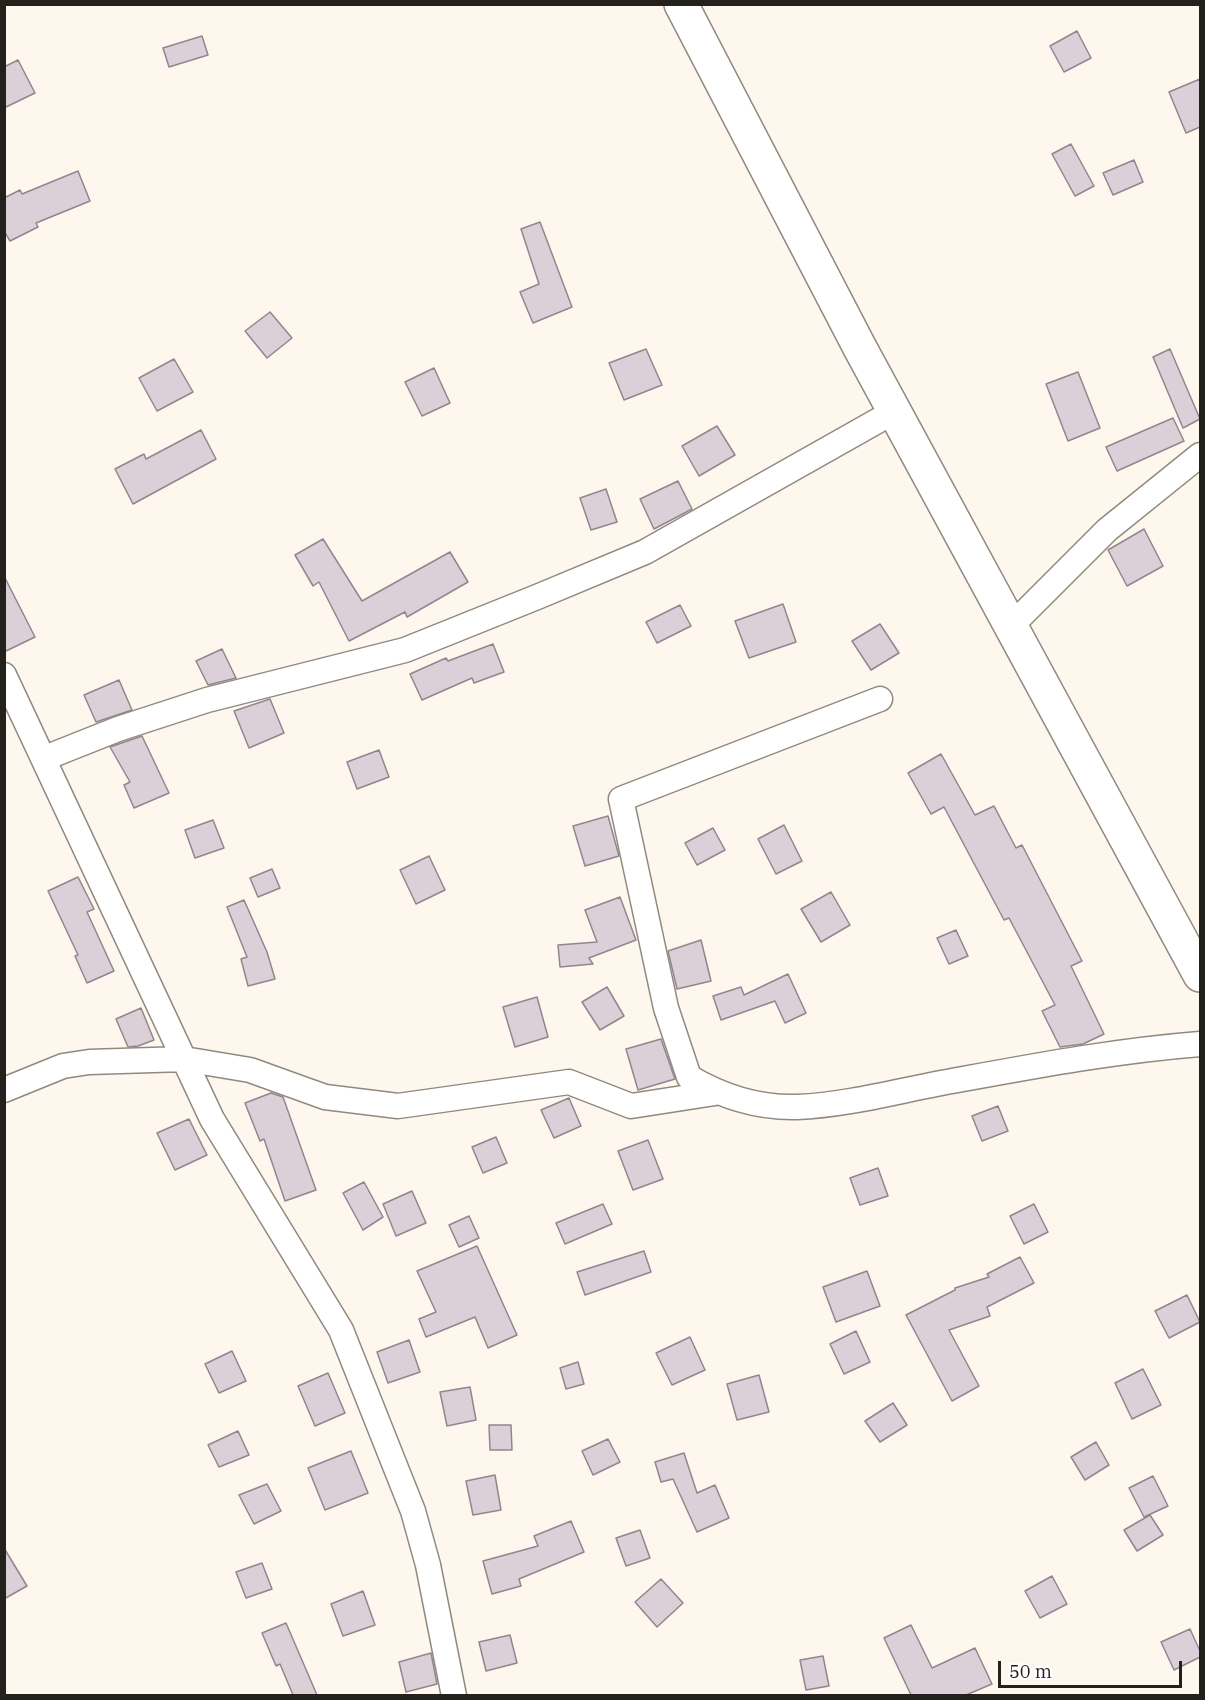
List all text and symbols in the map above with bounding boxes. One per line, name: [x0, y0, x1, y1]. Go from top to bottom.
scale bar: [1001, 1649, 1186, 1687]
text: 50 m: [1009, 1660, 1052, 1683]

